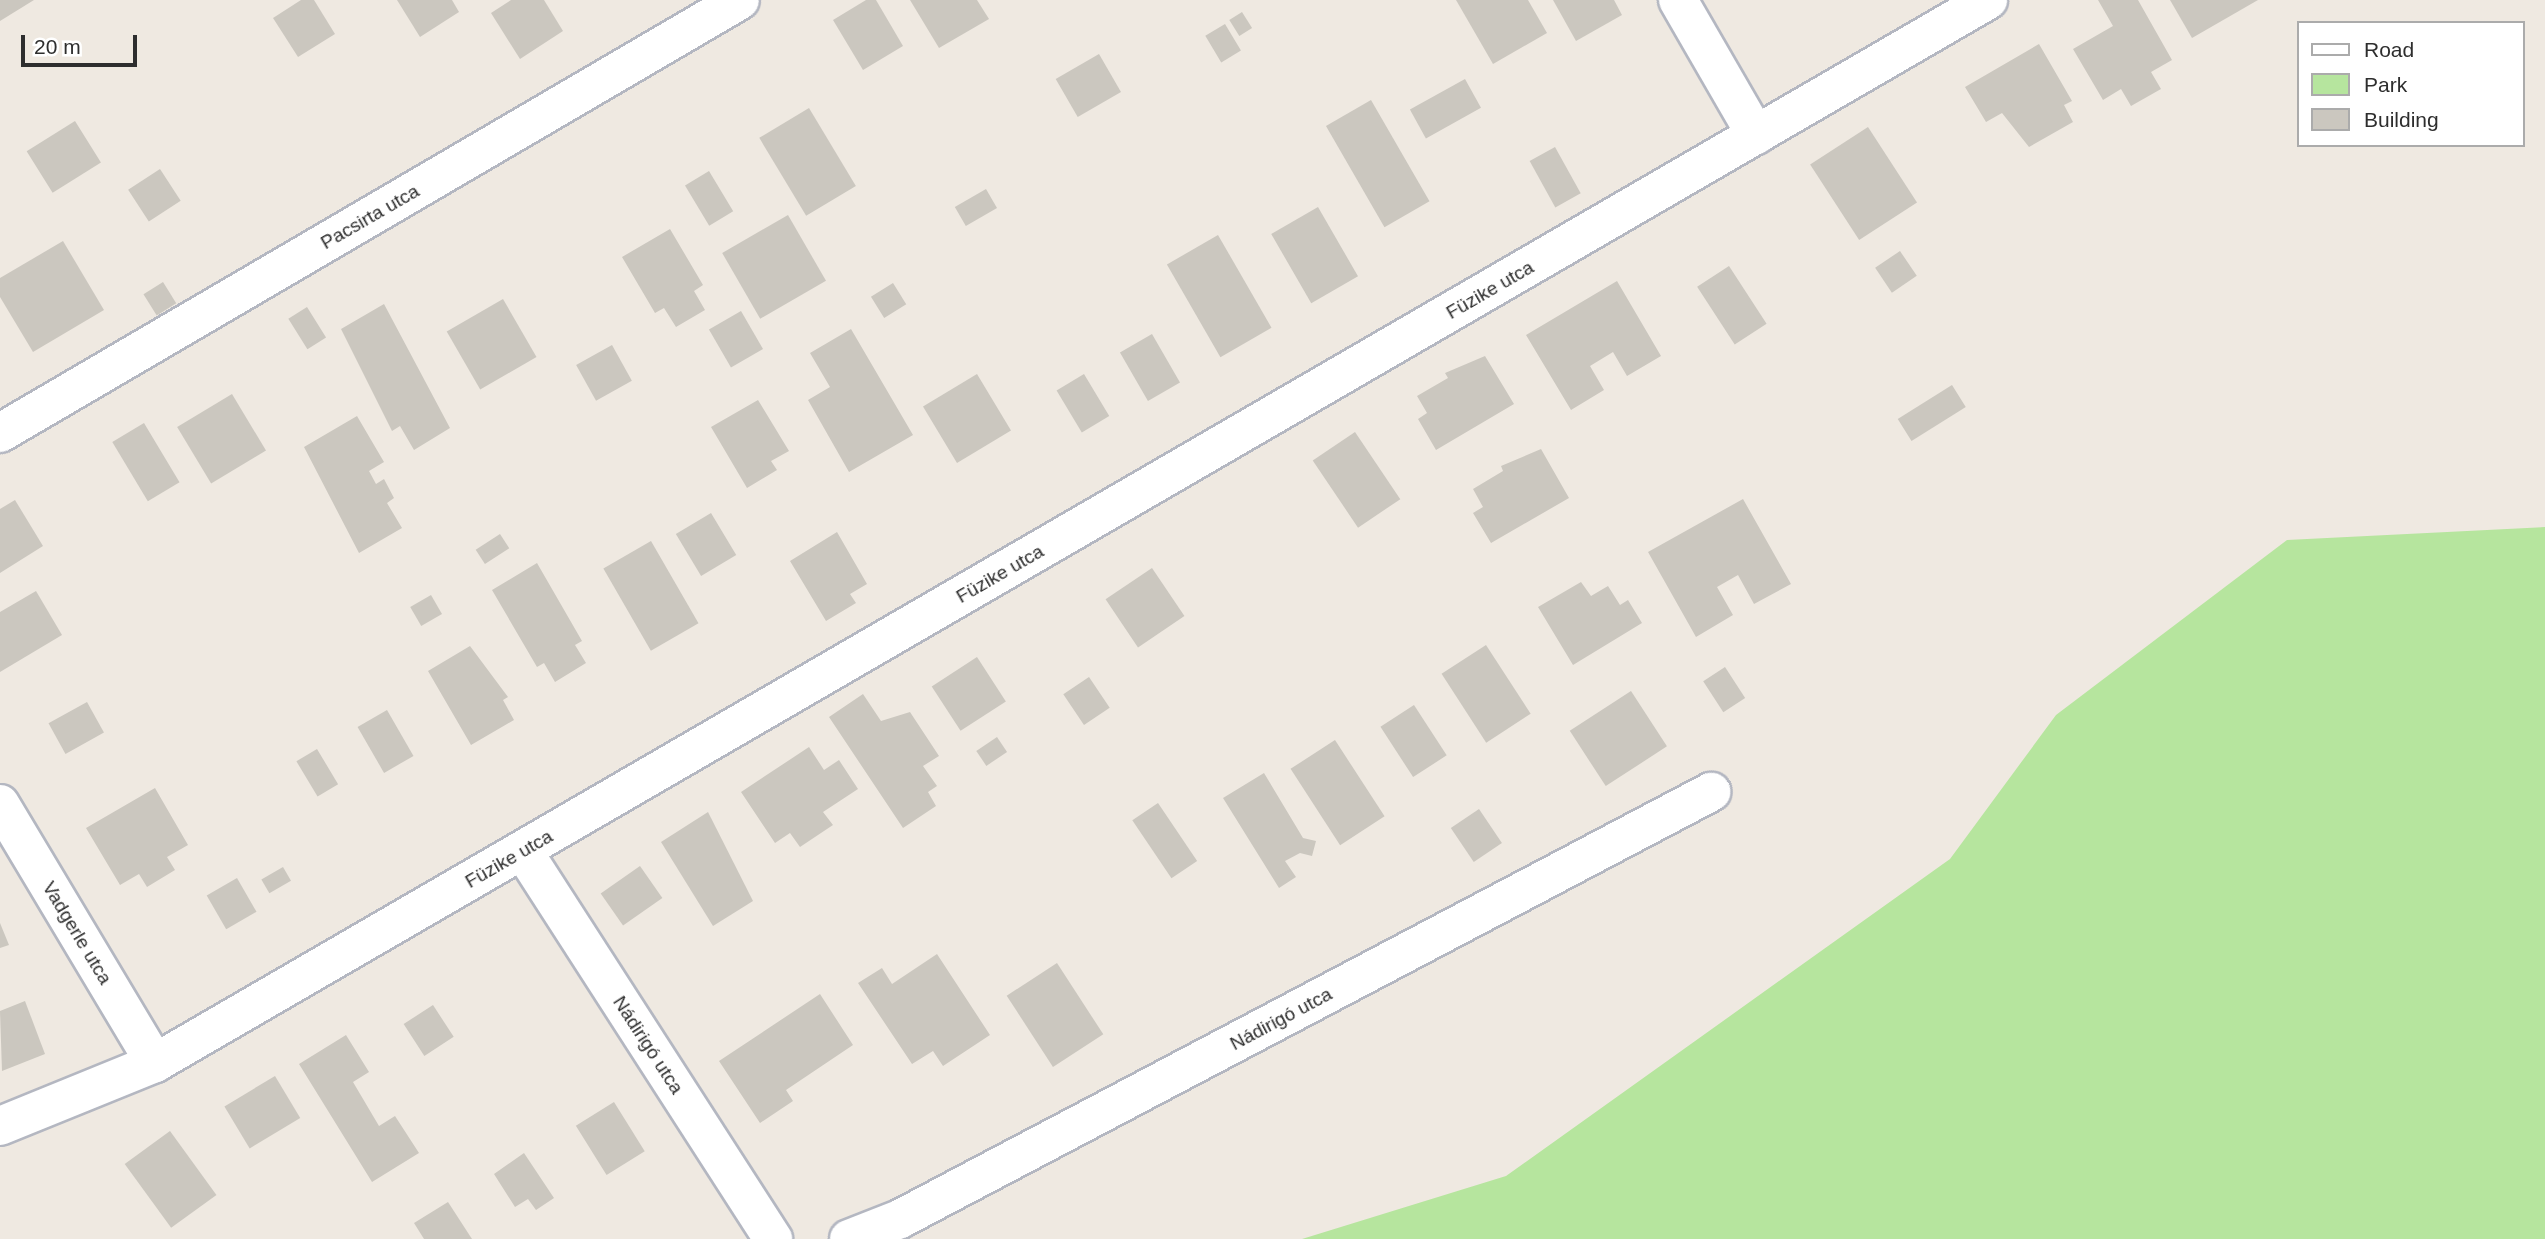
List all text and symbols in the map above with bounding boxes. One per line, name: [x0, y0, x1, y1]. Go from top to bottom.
scale bar: [24, 21, 140, 65]
legend: [2296, 21, 2524, 147]
text: 20 m: [34, 35, 81, 58]
text: Road: [2364, 38, 2414, 61]
text: Park: [2364, 73, 2407, 96]
text: Building: [2364, 108, 2439, 131]
street label: Pacsirta utca: [317, 180, 423, 254]
street label: Füzike utca: [1442, 256, 1538, 324]
street label: Füzike utca: [952, 540, 1048, 608]
street label: Füzike utca: [461, 825, 557, 893]
street label: Vadgerle utca: [37, 877, 117, 989]
street label: Nádirigó utca: [1226, 983, 1336, 1055]
street label: Nádirigó utca: [608, 992, 688, 1098]

